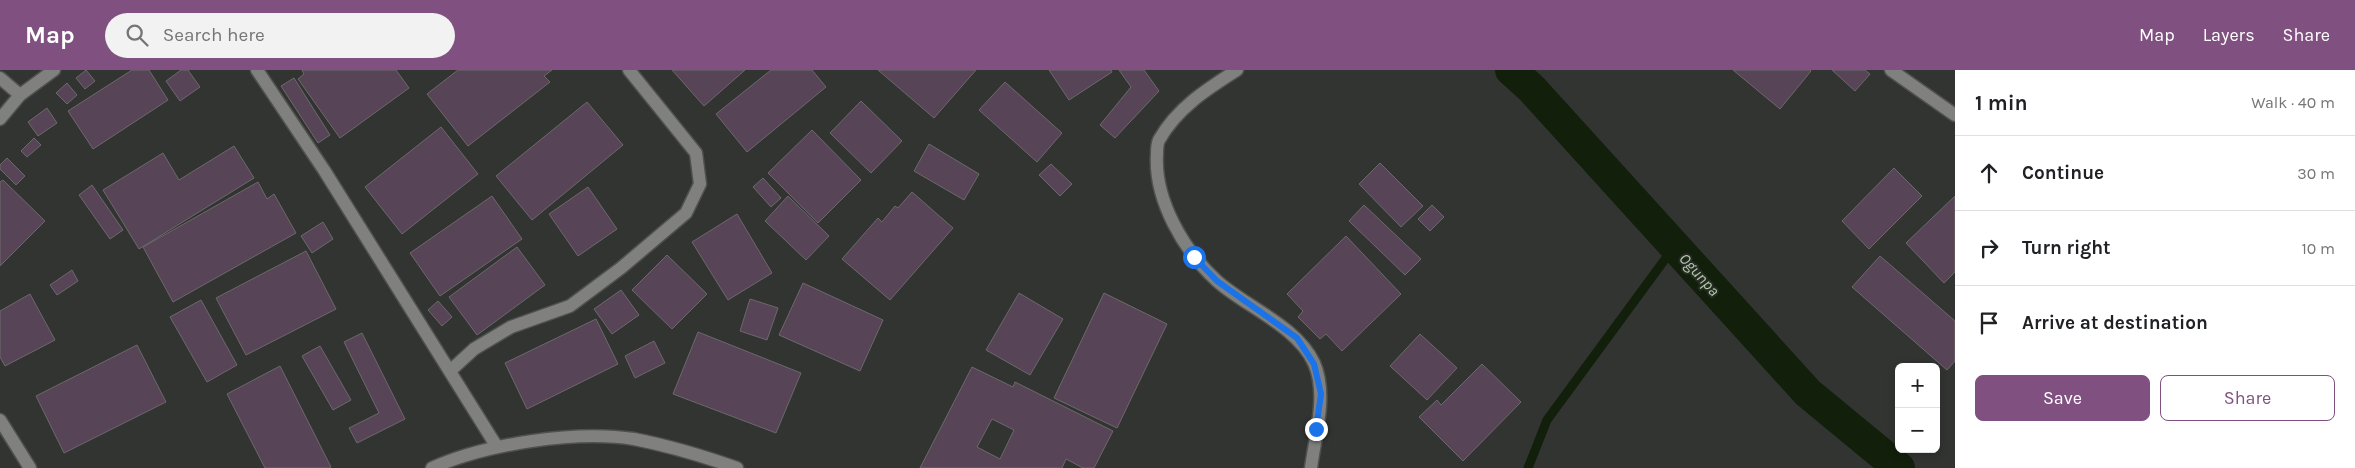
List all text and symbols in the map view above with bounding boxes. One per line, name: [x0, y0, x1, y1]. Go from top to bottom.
search box: [105, 13, 455, 58]
text: Map: [25, 21, 75, 49]
icon: search: [123, 21, 151, 49]
text: Search here: [163, 24, 265, 46]
text: Map: [2139, 24, 2175, 46]
text: Layers: [2203, 24, 2255, 46]
text: Share: [2283, 24, 2330, 46]
text: 1 min: [1975, 91, 2028, 115]
text: Walk · 40 m: [2251, 93, 2335, 112]
icon: ahead: [1975, 159, 2003, 187]
text: Continue: [2022, 162, 2104, 184]
text: 30 m: [2297, 164, 2335, 183]
icon: right: [1975, 234, 2003, 262]
text: Turn right: [2022, 237, 2111, 259]
text: 10 m: [2301, 239, 2335, 258]
route start: [1183, 246, 1206, 269]
water label: Ogunpa: [1675, 249, 1724, 300]
icon: arrive: [1975, 309, 2003, 337]
text: Arrive at destination: [2022, 312, 2208, 334]
map controls: [1895, 363, 1940, 453]
button: +: [1895, 363, 1940, 408]
button: Save: [1975, 375, 2150, 421]
button: Share: [2160, 375, 2335, 421]
button: −: [1895, 408, 1940, 453]
route end: [1305, 418, 1328, 441]

